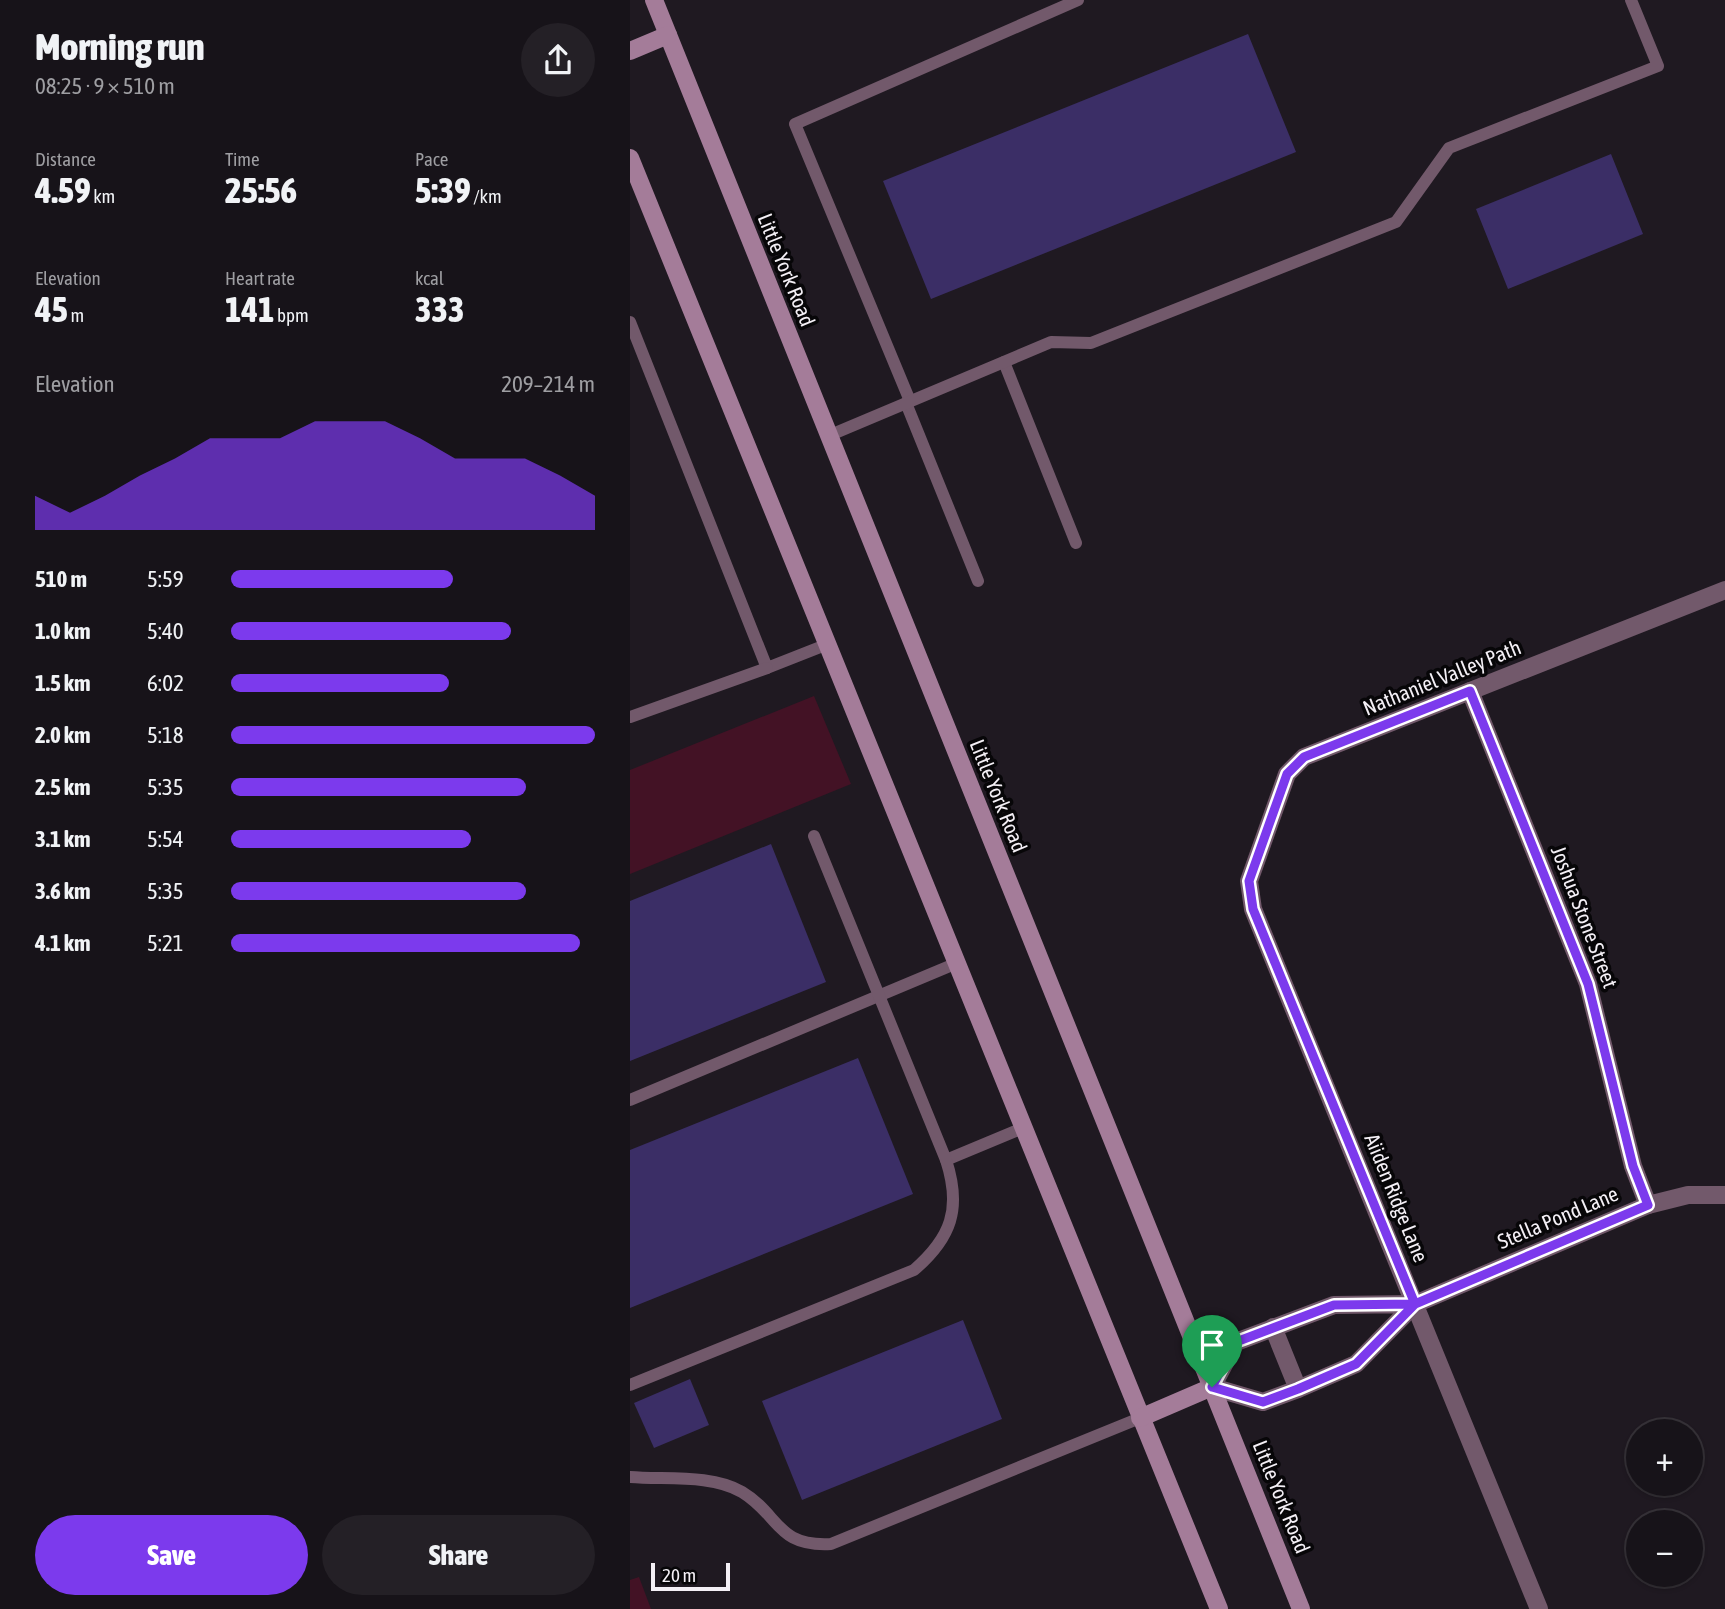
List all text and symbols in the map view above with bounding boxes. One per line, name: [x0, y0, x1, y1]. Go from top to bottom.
button: share: [521, 23, 595, 97]
text: Morning run: [35, 25, 205, 68]
text: 08:25 · 9 × 510 m: [35, 73, 175, 99]
text: Distance: [35, 148, 96, 170]
text: Time: [225, 148, 260, 170]
text: Pace: [415, 148, 448, 170]
text: 4.59: [35, 170, 91, 210]
text: 25:56: [225, 170, 297, 210]
text: 5:39: [415, 170, 471, 210]
text: km: [91, 185, 115, 207]
text: /km: [471, 185, 502, 207]
street label: Little York Road: [753, 210, 820, 329]
text: Elevation: [35, 267, 101, 289]
text: Heart rate: [225, 267, 295, 289]
text: kcal: [415, 267, 444, 289]
text: 45: [35, 289, 68, 329]
text: 141: [225, 289, 274, 329]
text: 333: [415, 289, 464, 329]
text: m: [68, 304, 84, 326]
text: bpm: [274, 304, 309, 326]
text: Elevation: [35, 371, 115, 397]
text: 209–214 m: [501, 371, 595, 397]
text: 510 m: [35, 566, 87, 592]
text: 5:59: [147, 566, 184, 592]
text: 1.0 km: [35, 618, 91, 644]
text: 5:40: [147, 618, 184, 644]
street label: Nathaniel Valley Path: [1359, 634, 1524, 720]
text: 1.5 km: [35, 670, 91, 696]
text: 6:02: [147, 670, 184, 696]
text: 2.0 km: [35, 722, 91, 748]
text: 5:18: [147, 722, 184, 748]
street label: Little York Road: [965, 736, 1032, 855]
text: 2.5 km: [35, 774, 91, 800]
text: 5:35: [147, 774, 184, 800]
text: 3.1 km: [35, 826, 91, 852]
text: 5:54: [147, 826, 184, 852]
street label: Joshua Stone Street: [1547, 842, 1623, 991]
text: 3.6 km: [35, 878, 91, 904]
text: 5:35: [147, 878, 184, 904]
text: 4.1 km: [35, 930, 91, 956]
text: 5:21: [147, 930, 184, 956]
street label: Aiiden Ridge Lane: [1360, 1130, 1434, 1265]
street label: Stella Pond Lane: [1494, 1181, 1621, 1253]
pin: [1182, 1315, 1242, 1387]
icon: arrive: [1193, 1326, 1231, 1364]
map controls: [1626, 1419, 1703, 1587]
button: +: [1626, 1419, 1703, 1496]
street label: Little York Road: [1248, 1437, 1315, 1556]
button: −: [1626, 1510, 1703, 1587]
button: Save: [35, 1515, 308, 1595]
button: Share: [322, 1515, 595, 1595]
scale bar: [651, 1560, 730, 1592]
text: 20 m: [662, 1564, 696, 1586]

